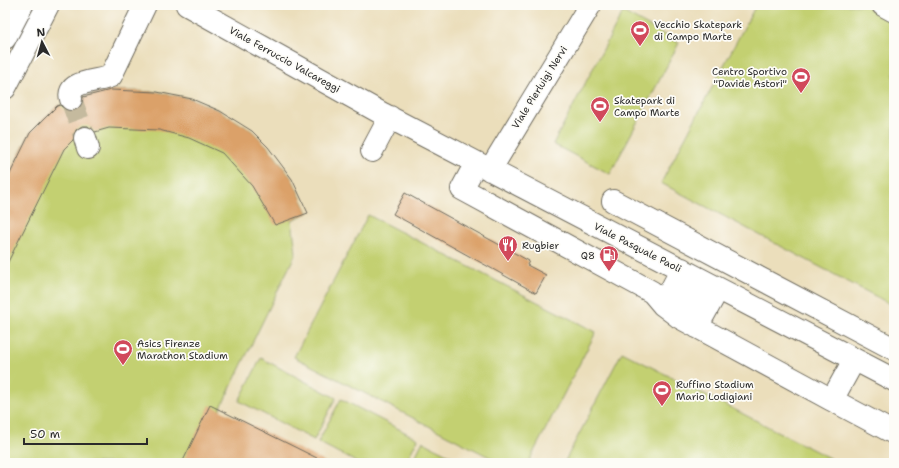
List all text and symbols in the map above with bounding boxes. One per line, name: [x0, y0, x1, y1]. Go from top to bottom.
place label: Vecchio Skatepark di Campo Marte: [654, 18, 742, 43]
sports icon: Vecchio Skatepark di Campo Marte: [629, 19, 651, 47]
north arrow: [22, 22, 62, 62]
street label: Viale Ferruccio Valcareggi: [227, 23, 343, 96]
text: N: [36, 25, 46, 40]
street label: Viale Pierluigi Nervi: [509, 43, 570, 131]
place label: Centro Sportivo "Davide Astori": [712, 65, 787, 90]
sports icon: Centro Sportivo "Davide Astori": [790, 66, 812, 94]
place label: Skatepark di Campo Marte: [614, 94, 680, 119]
sports icon: Skatepark di Campo Marte: [589, 95, 611, 123]
street label: Viale Pasquale Paoli: [592, 220, 684, 275]
restaurant icon: Rugbier: [497, 234, 519, 262]
place label: Rugbier: [522, 239, 559, 252]
fuel station icon: Q8: [598, 244, 620, 272]
place label: Q8: [581, 249, 595, 262]
place label: Asics Firenze Marathon Stadium: [137, 337, 228, 362]
sports icon: Asics Firenze Marathon Stadium: [112, 338, 134, 366]
place label: Ruffino Stadium Mario Lodigiani: [676, 378, 754, 403]
sports icon: Ruffino Stadium Mario Lodigiani: [651, 379, 673, 407]
scale bar: [24, 420, 147, 446]
text: 50 m: [30, 426, 60, 442]

